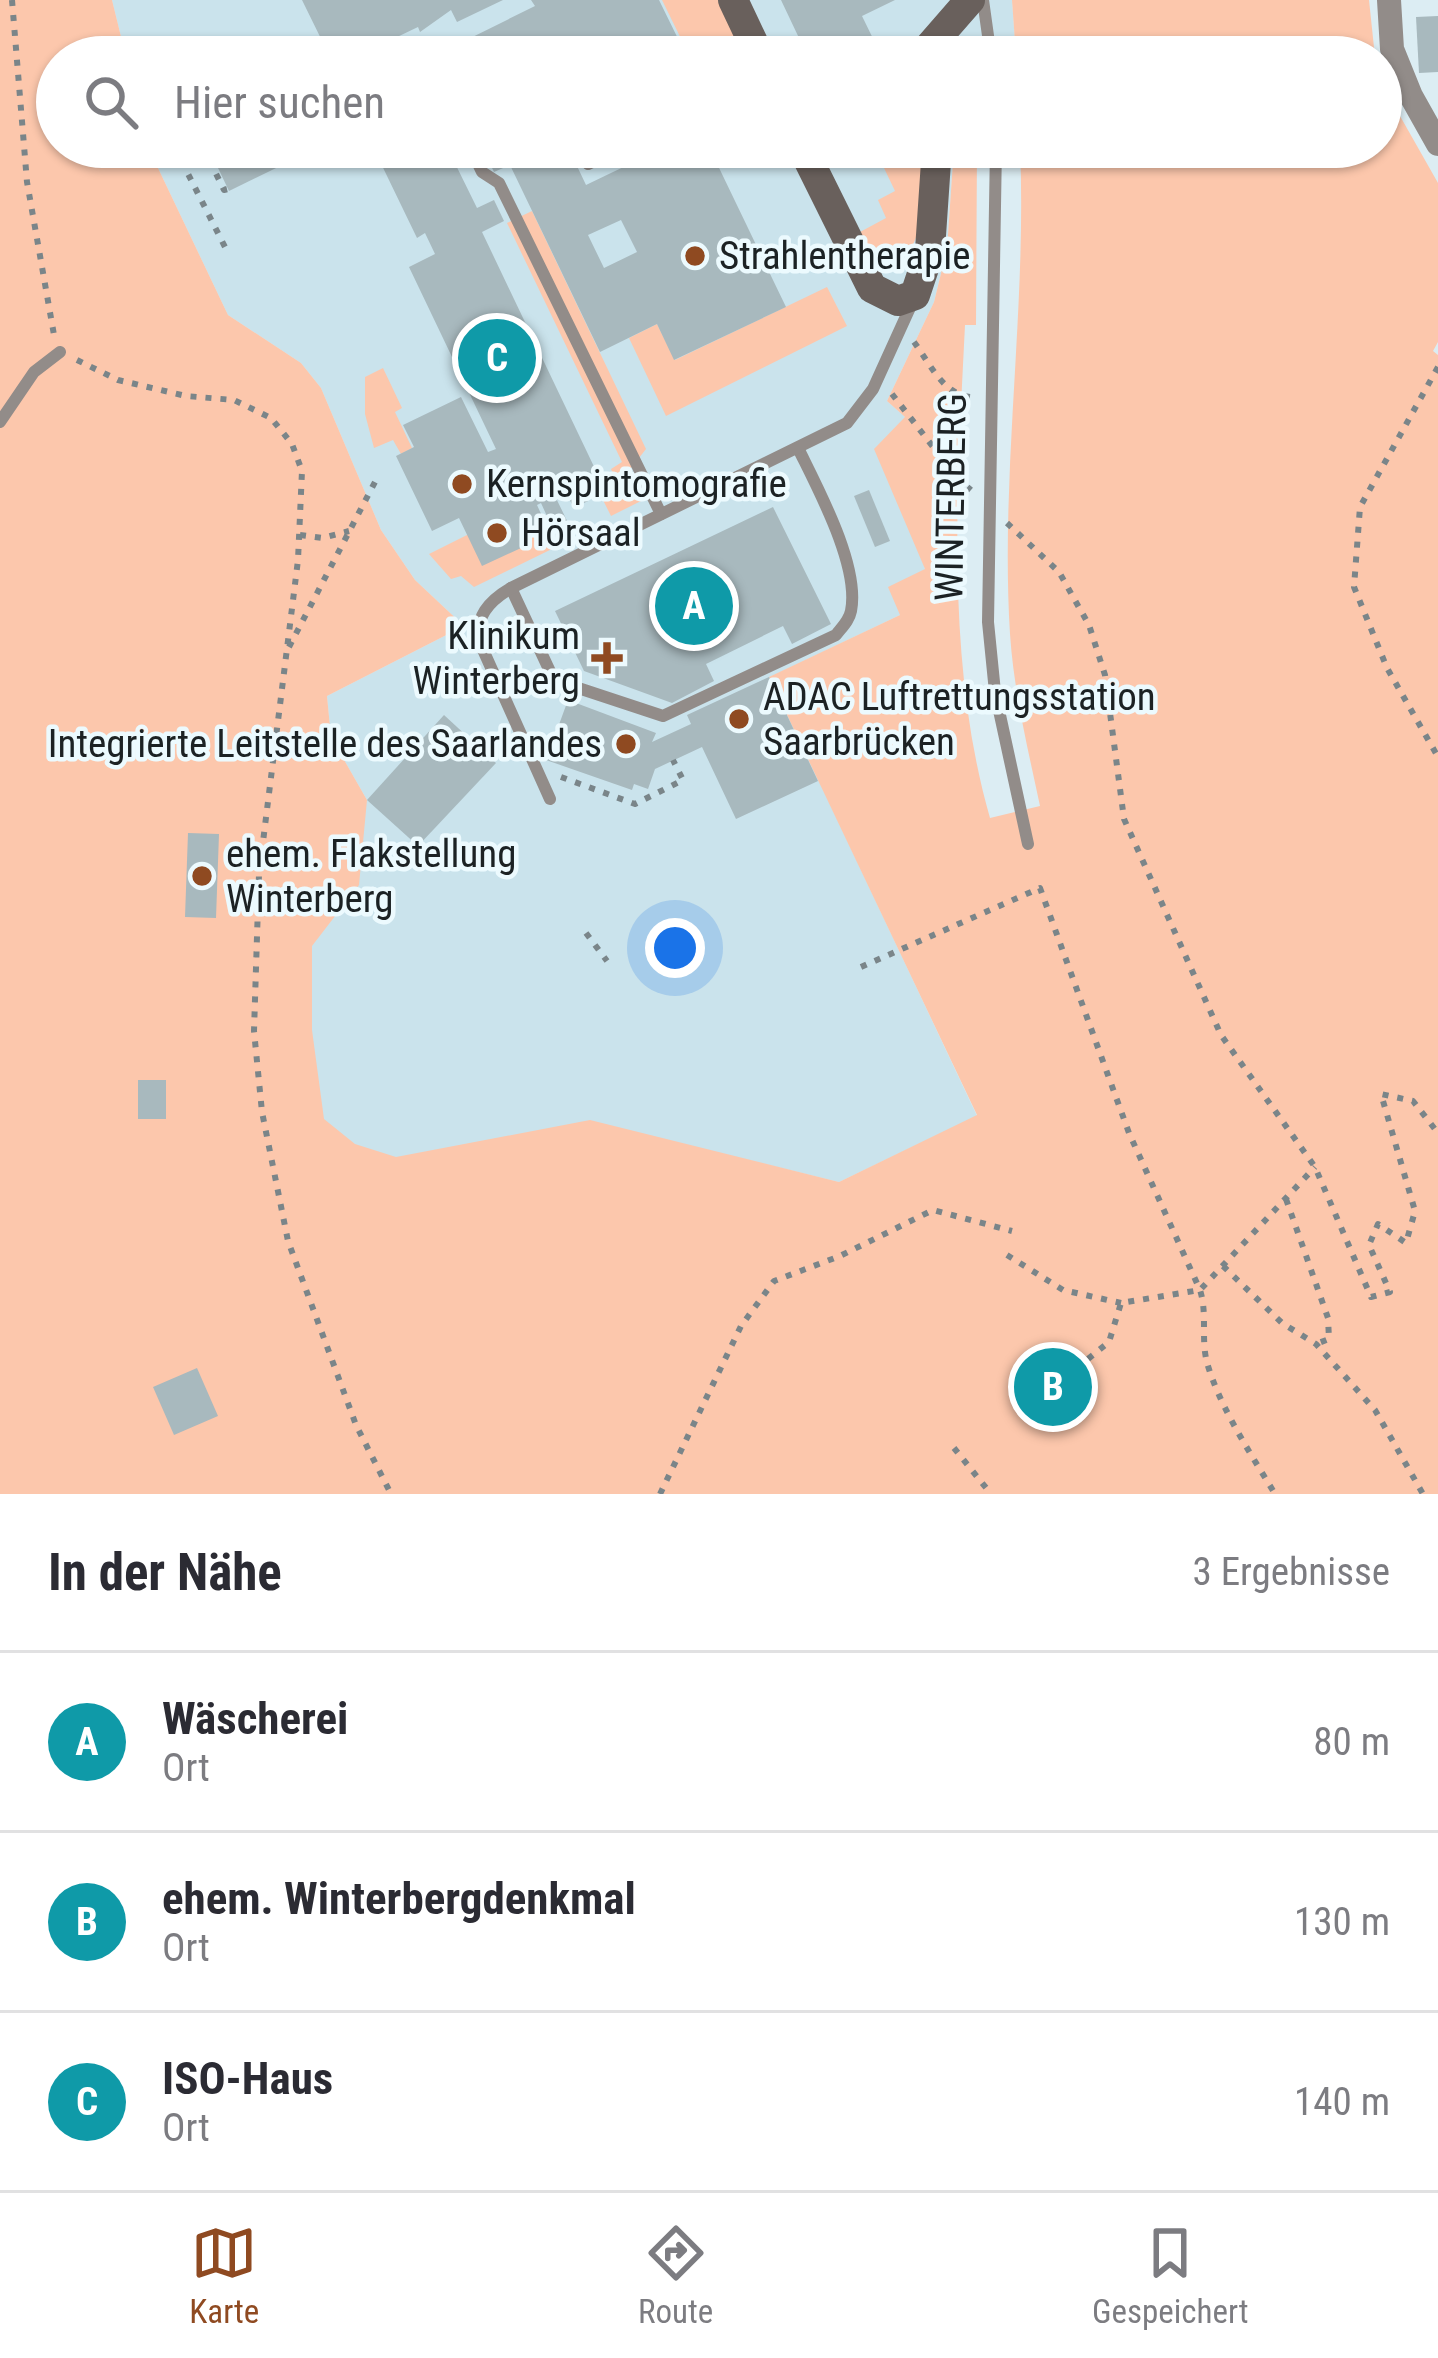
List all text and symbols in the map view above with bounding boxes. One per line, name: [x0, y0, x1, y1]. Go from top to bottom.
search box: [36, 36, 1402, 168]
icon: search: [78, 69, 144, 135]
text: Hier suchen: [174, 76, 385, 129]
place label: Strahlentherapie: [719, 233, 970, 279]
marker: Strahlentherapie: [682, 243, 708, 269]
pin: C: [458, 313, 536, 403]
street label: WINTERBERG: [926, 393, 976, 601]
place label: Kernspintomografie: [486, 461, 787, 507]
marker: Kernspintomografie: [449, 471, 475, 497]
place label: Hörsaal: [521, 510, 641, 556]
marker: Hörsaal: [484, 520, 510, 546]
pin: A: [655, 561, 733, 651]
place label: Klinikum Winterberg: [412, 613, 580, 704]
marker: Klinikum Winterberg: [591, 642, 623, 674]
place label: ADAC Luftrettungsstation Saarbrücken: [763, 674, 1156, 765]
marker: ADAC Luftrettungsstation Saarbrücken: [726, 706, 752, 732]
place label: Integrierte Leitstelle des Saarlandes: [48, 721, 602, 767]
marker: Integrierte Leitstelle des Saarlandes: [613, 731, 639, 757]
place label: ehem. Flakstellung Winterberg: [226, 831, 516, 922]
marker: ehem. Flakstellung Winterberg: [189, 863, 215, 889]
your location: [645, 918, 705, 978]
pin: B: [1014, 1342, 1092, 1432]
text: In der Nähe: [48, 1543, 282, 1602]
text: 3 Ergebnisse: [1192, 1549, 1390, 1595]
text: Wäscherei: [162, 1692, 348, 1745]
text: A: [75, 1719, 99, 1765]
text: 80 m: [1313, 1719, 1390, 1765]
text: Ort: [162, 1745, 210, 1791]
text: ehem. Winterbergdenkmal: [162, 1872, 636, 1925]
text: B: [76, 1899, 98, 1945]
text: 130 m: [1294, 1899, 1390, 1945]
text: Ort: [162, 1925, 210, 1971]
text: ISO-Haus: [162, 2052, 333, 2105]
text: C: [76, 2079, 98, 2125]
text: 140 m: [1294, 2079, 1390, 2125]
text: Ort: [162, 2105, 210, 2151]
tab: Karte: [189, 2220, 259, 2331]
tab: Route: [638, 2220, 713, 2331]
tab: Gespeichert: [1092, 2220, 1249, 2331]

